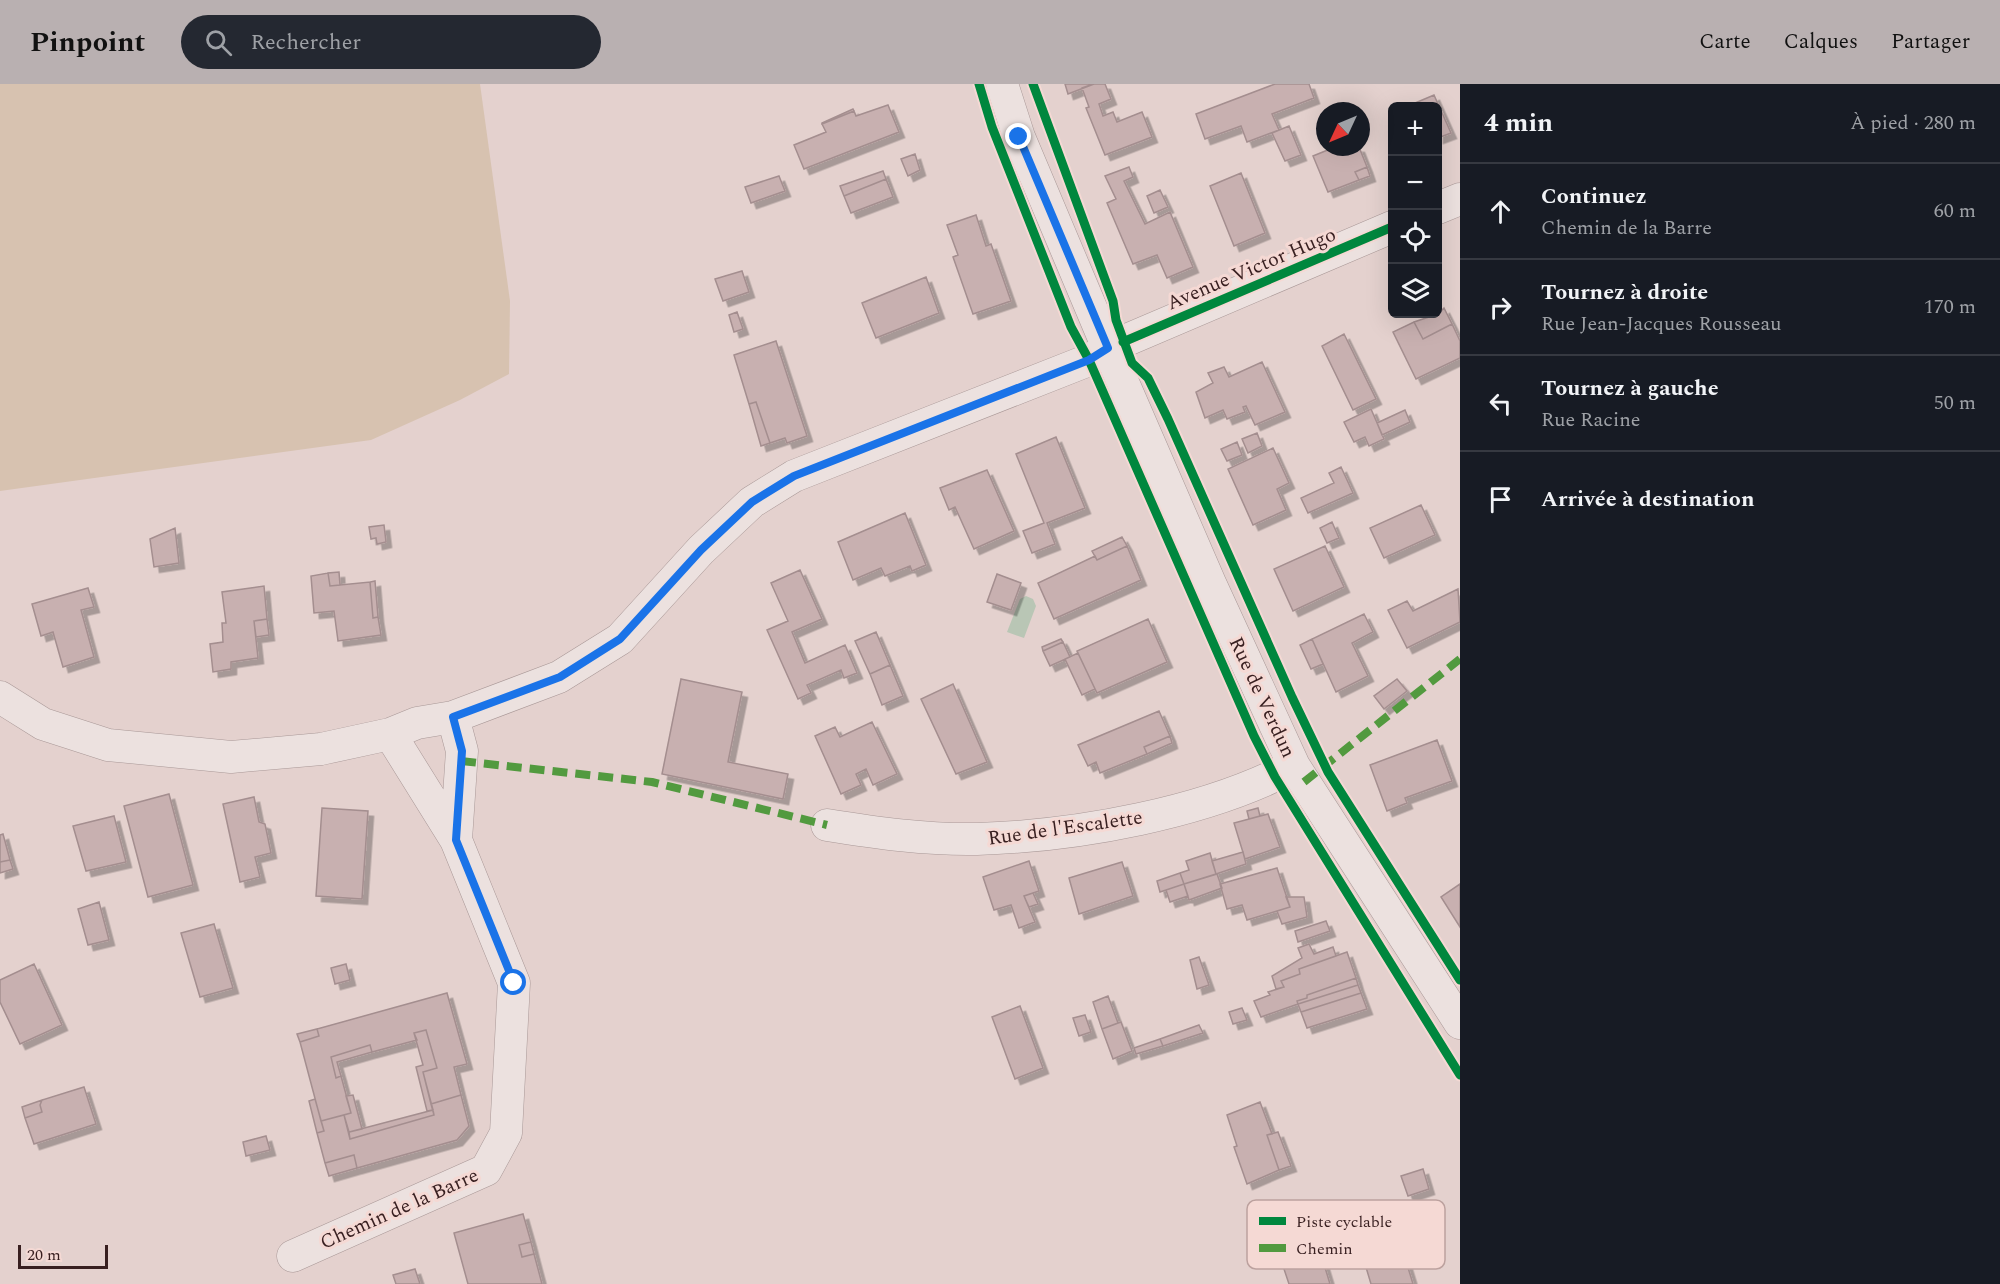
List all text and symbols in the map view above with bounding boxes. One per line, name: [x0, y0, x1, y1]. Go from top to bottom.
search box: [181, 15, 601, 69]
text: Pinpoint: [30, 21, 145, 64]
icon: search: [202, 26, 235, 59]
text: Rechercher: [250, 26, 361, 59]
text: Carte: [1699, 26, 1751, 58]
text: Calques: [1784, 26, 1858, 58]
text: Partager: [1891, 26, 1970, 58]
north arrow: [1316, 102, 1370, 156]
map controls: [1388, 102, 1442, 318]
button: +: [1388, 102, 1442, 156]
text: 4 min: [1484, 103, 1553, 143]
text: À pied · 280 m: [1850, 108, 1976, 138]
route end: [1005, 123, 1031, 149]
button: −: [1388, 156, 1442, 210]
text: Continuez: [1541, 180, 1647, 213]
icon: ahead: [1484, 195, 1517, 228]
text: 60 m: [1934, 196, 1976, 226]
button: locate: [1388, 210, 1442, 264]
text: Chemin de la Barre: [1541, 213, 1712, 243]
street label: Avenue Victor Hugo: [1162, 220, 1341, 318]
button: layers: [1388, 264, 1442, 318]
text: Tournez à droite: [1541, 276, 1708, 309]
icon: right: [1484, 291, 1517, 324]
text: 170 m: [1924, 292, 1976, 322]
text: Rue Jean-Jacques Rousseau: [1541, 309, 1782, 339]
text: Tournez à gauche: [1541, 372, 1719, 405]
icon: left: [1484, 387, 1517, 420]
text: 50 m: [1934, 388, 1976, 418]
text: Rue Racine: [1541, 405, 1640, 435]
icon: arrive: [1484, 483, 1517, 516]
text: Arrivée à destination: [1541, 483, 1755, 516]
street label: Rue de Verdun: [1221, 632, 1303, 763]
street label: Rue de l'Escalette: [986, 802, 1145, 854]
route start: [500, 969, 526, 995]
street label: Chemin de la Barre: [315, 1160, 484, 1257]
legend: [1247, 1200, 1445, 1269]
text: Piste cyclable: [1296, 1210, 1392, 1234]
text: Chemin: [1296, 1237, 1353, 1261]
scale bar: [18, 1242, 108, 1270]
text: 20 m: [27, 1243, 61, 1267]

